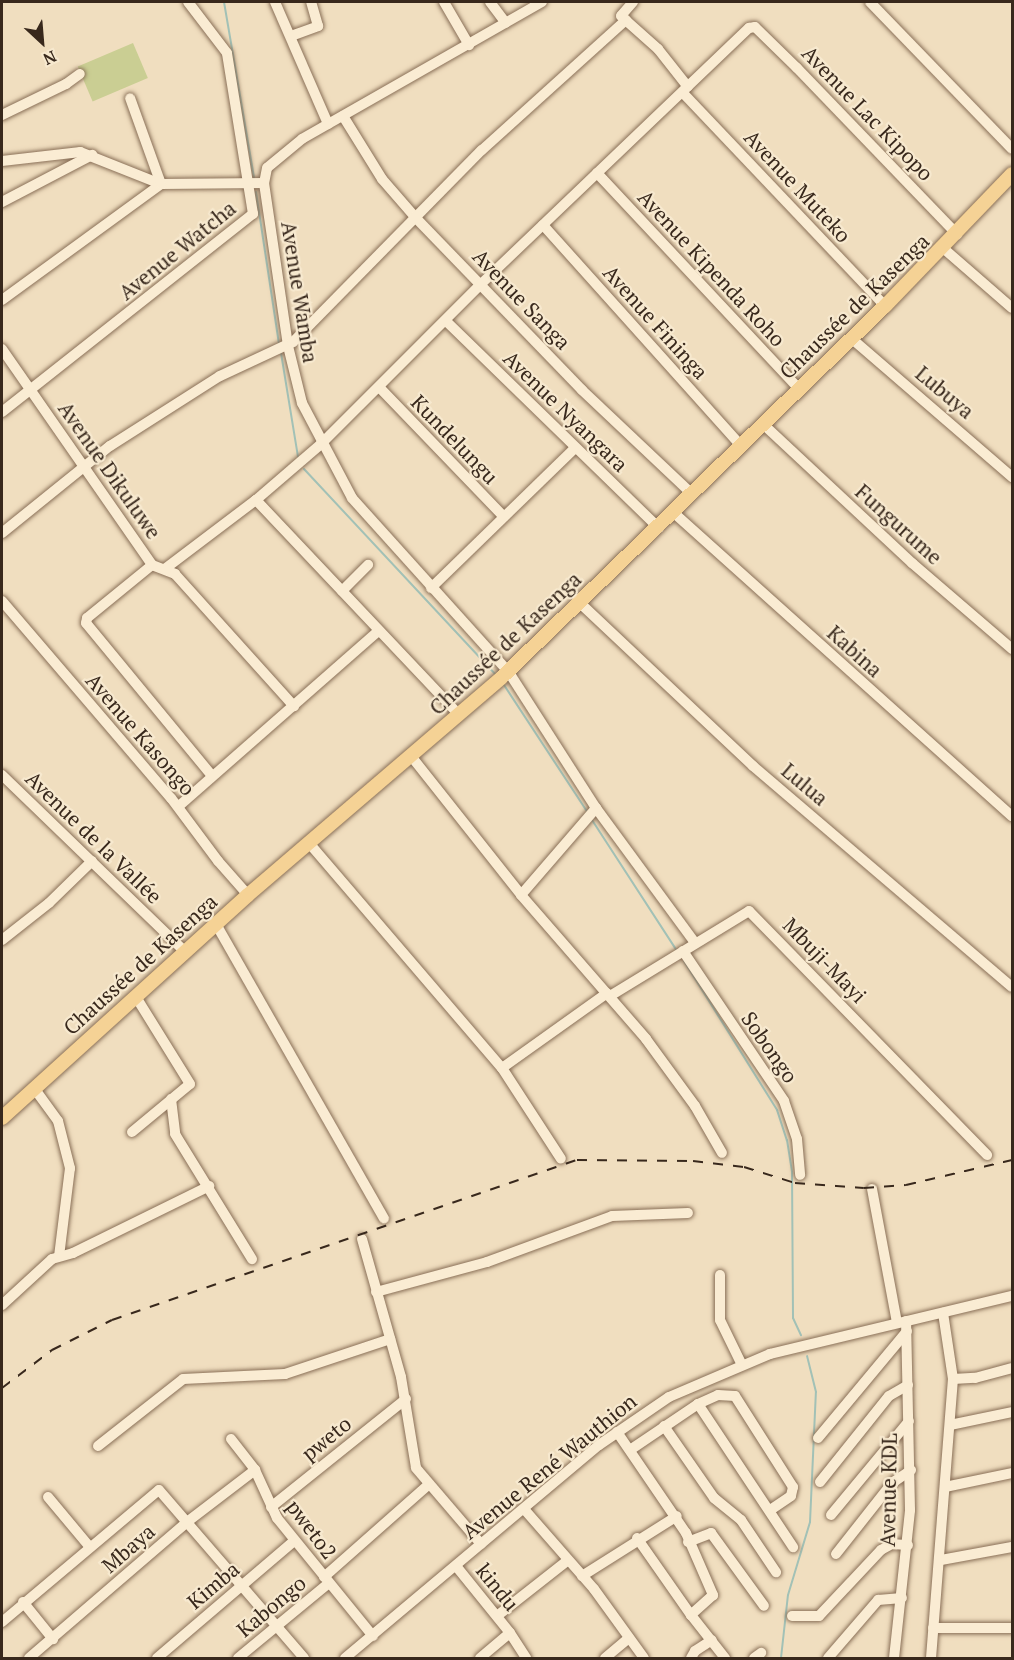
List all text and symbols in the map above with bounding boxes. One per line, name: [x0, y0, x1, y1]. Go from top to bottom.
north arrow: [12, 12, 72, 72]
street label: Avenue Lac Kipopo: [797, 40, 939, 186]
text: N: [40, 46, 60, 71]
street label: Avenue Muteko: [739, 125, 857, 247]
street label: Avenue Kipenda Roho: [633, 185, 791, 351]
street label: Avenue Watcha: [113, 195, 241, 305]
street label: Avenue Wamba: [276, 219, 324, 365]
street label: Chaussée de Kasenga: [774, 228, 934, 384]
street label: Avenue Sanga: [468, 244, 576, 354]
street label: Avenue Fininga: [598, 260, 714, 384]
street label: Avenue Nyangara: [499, 345, 633, 477]
street label: Lubuya: [911, 360, 979, 424]
street label: Kundelungu: [406, 389, 504, 489]
street label: Avenue Dikuluwe: [53, 396, 167, 544]
street label: Fungurume: [850, 479, 948, 569]
street label: Chaussée de Kasenga: [424, 566, 586, 720]
street label: Kabina: [822, 620, 888, 682]
street label: Avenue Kasongo: [81, 668, 201, 800]
street label: Lulua: [777, 757, 833, 811]
street label: Avenue de la Vallée: [20, 765, 168, 909]
street label: Chaussée de Kasenga: [58, 888, 222, 1040]
street label: Mbuji-Mayi: [778, 912, 872, 1008]
street label: Sobongo: [736, 1007, 804, 1087]
street label: Avenue René Wauthion: [457, 1388, 641, 1544]
street label: pweto: [296, 1410, 356, 1466]
street label: Avenue KDL: [874, 1433, 902, 1547]
street label: pweto2: [282, 1494, 342, 1564]
street label: Mbaya: [97, 1518, 159, 1578]
street label: Kimba: [182, 1556, 244, 1614]
street label: kindu: [471, 1558, 525, 1616]
street label: Kabongo: [231, 1570, 311, 1642]

